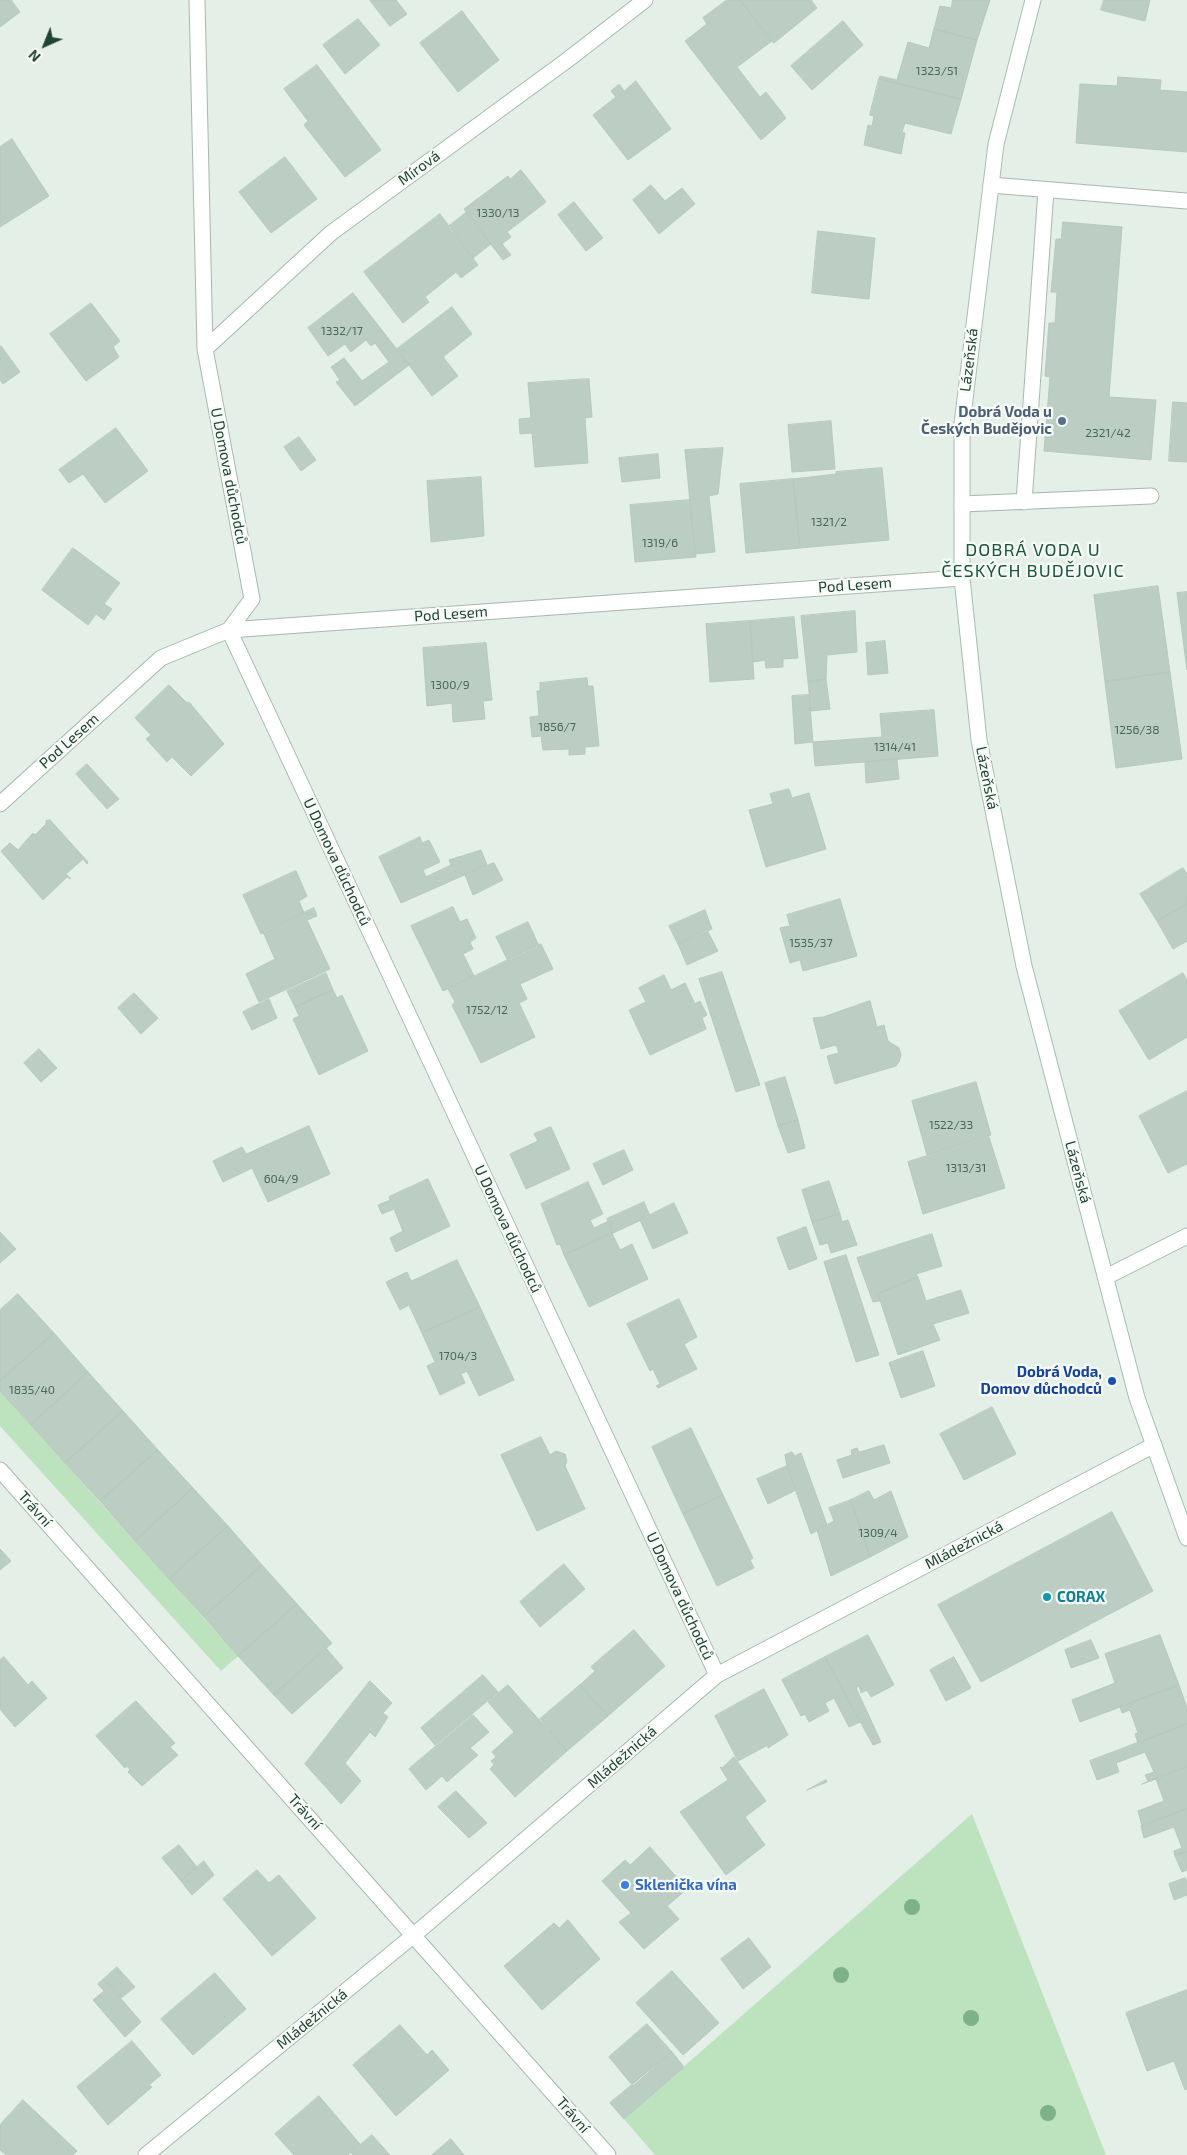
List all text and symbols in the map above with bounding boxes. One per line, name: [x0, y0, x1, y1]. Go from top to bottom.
north arrow: [20, 20, 70, 70]
text: N: [25, 47, 44, 66]
house number: 1323/51: [916, 64, 958, 78]
street label: Mírová: [395, 147, 443, 189]
house number: 1330/13: [476, 206, 520, 220]
house number: 1332/17: [321, 324, 363, 338]
street label: Lázeňská: [956, 327, 982, 393]
place label: Dobrá Voda u Českých Budějovic: [921, 403, 1052, 438]
street label: U Domova důchodců: [207, 406, 251, 546]
marker: Dobrá Voda u Českých Budějovic: [1056, 415, 1068, 427]
house number: 2321/42: [1085, 426, 1131, 440]
house number: 1321/2: [811, 515, 847, 529]
house number: 1319/6: [642, 536, 678, 550]
district label: DOBRÁ VODA U ČESKÝCH BUDĚJOVIC: [939, 539, 1127, 582]
street label: Pod Lesem: [818, 573, 892, 597]
street label: Pod Lesem: [414, 602, 488, 626]
house number: 1300/9: [431, 678, 469, 692]
street label: Pod Lesem: [36, 710, 102, 772]
house number: 1856/7: [538, 720, 576, 734]
house number: 1256/38: [1115, 723, 1159, 737]
house number: 1314/41: [874, 740, 916, 754]
street label: Lázeňská: [972, 745, 1002, 811]
street label: U Domova důchodců: [299, 795, 375, 929]
house number: 1535/37: [789, 936, 833, 950]
house number: 1752/12: [466, 1003, 508, 1017]
house number: 1522/33: [929, 1118, 973, 1132]
street label: Lázeňská: [1061, 1139, 1095, 1205]
house number: 1313/31: [946, 1161, 986, 1175]
street label: U Domova důchodců: [470, 1162, 546, 1296]
house number: 604/9: [264, 1172, 298, 1186]
house number: 1704/3: [439, 1349, 477, 1363]
place label: Dobrá Voda, Domov důchodců: [980, 1363, 1102, 1398]
marker: Dobrá Voda, Domov důchodců: [1106, 1375, 1118, 1387]
house number: 1835/40: [9, 1383, 55, 1397]
street label: Trávní: [14, 1487, 56, 1531]
street label: Mládežnická: [922, 1517, 1006, 1573]
house number: 1309/4: [858, 1526, 898, 1540]
street label: U Domova důchodců: [642, 1529, 718, 1663]
place label: CORAX: [1057, 1588, 1105, 1606]
marker: CORAX: [1041, 1591, 1053, 1603]
street label: Mládežnická: [584, 1722, 660, 1792]
street label: Trávní: [284, 1790, 326, 1834]
place label: Sklenička vína: [635, 1876, 737, 1894]
marker: Sklenička vína: [619, 1879, 631, 1891]
street label: Mládežnická: [273, 1985, 351, 2053]
street label: Trávní: [552, 2093, 594, 2137]

